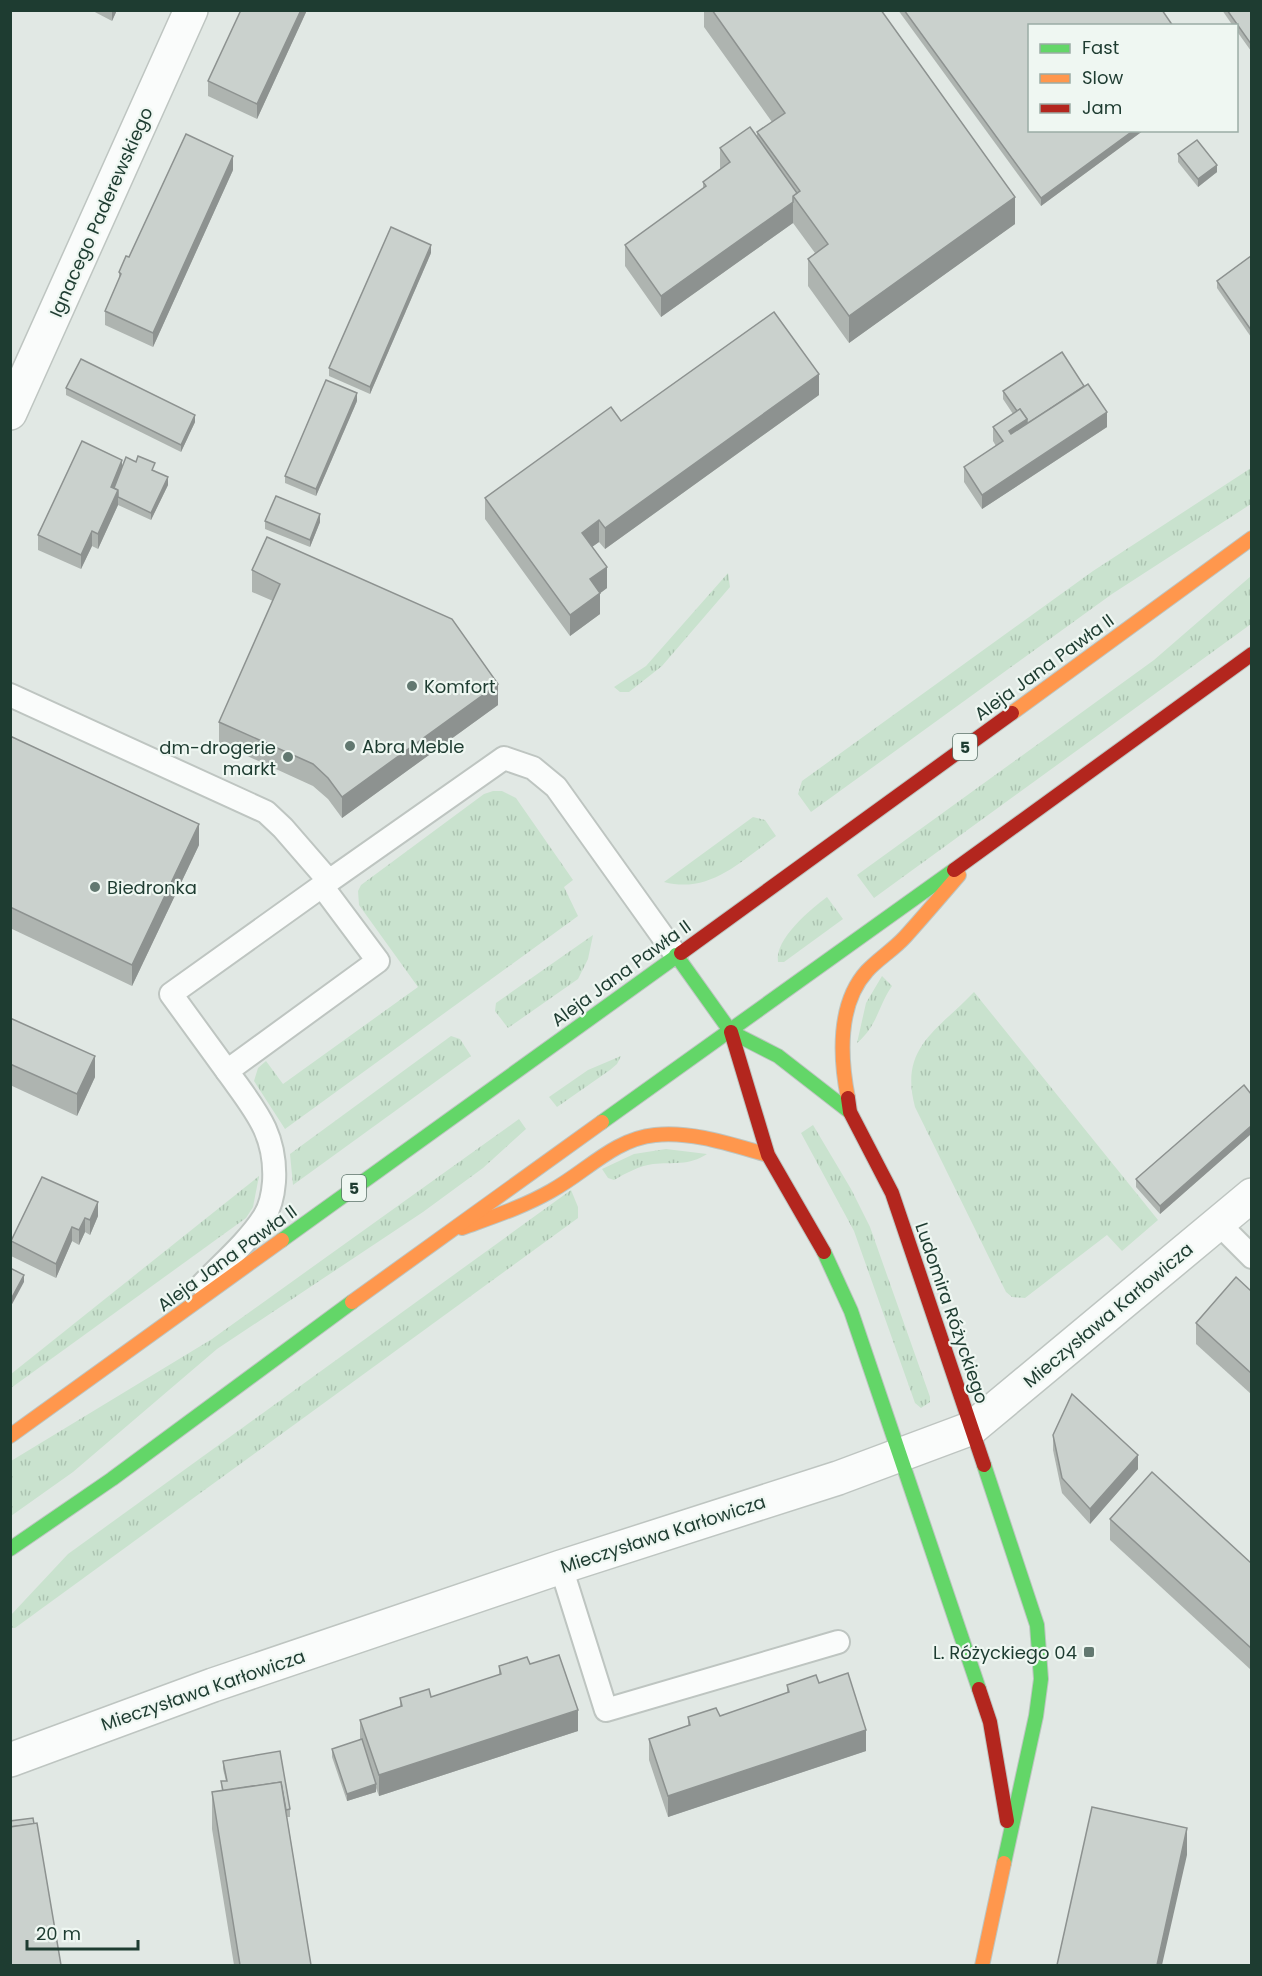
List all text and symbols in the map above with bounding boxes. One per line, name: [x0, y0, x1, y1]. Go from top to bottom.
legend: [1028, 24, 1238, 132]
text: Fast: [1082, 35, 1119, 60]
text: Slow: [1082, 65, 1124, 90]
text: Jam: [1082, 95, 1122, 120]
street label: Ignacego Paderewskiego: [43, 103, 159, 321]
street label: Aleja Jana Pawła II: [969, 608, 1119, 726]
place label: Komfort: [424, 674, 496, 699]
marker: Komfort: [405, 679, 419, 693]
place label: Abra Meble: [362, 734, 464, 759]
road number: 5: [953, 734, 977, 760]
place label: dm-drogerie markt: [159, 735, 276, 781]
marker: Abra Meble: [343, 739, 357, 753]
marker: dm-drogerie markt: [281, 750, 295, 764]
place label: Biedronka: [107, 875, 197, 900]
marker: Biedronka: [88, 880, 102, 894]
street label: Aleja Jana Pawła II: [546, 914, 696, 1032]
road number: 5: [342, 1175, 366, 1201]
street label: Aleja Jana Pawła II: [152, 1199, 302, 1317]
street label: Ludomira Różyckiego: [909, 1219, 995, 1407]
street label: Mieczysława Karłowicza: [1018, 1237, 1198, 1393]
street label: Mieczysława Karłowicza: [557, 1489, 769, 1579]
place label: L. Różyckiego 04: [933, 1640, 1077, 1665]
street label: Mieczysława Karłowicza: [98, 1643, 308, 1737]
marker: L. Różyckiego 04: [1082, 1645, 1096, 1659]
scale bar: [27, 1913, 138, 1951]
text: 20 m: [36, 1921, 81, 1946]

